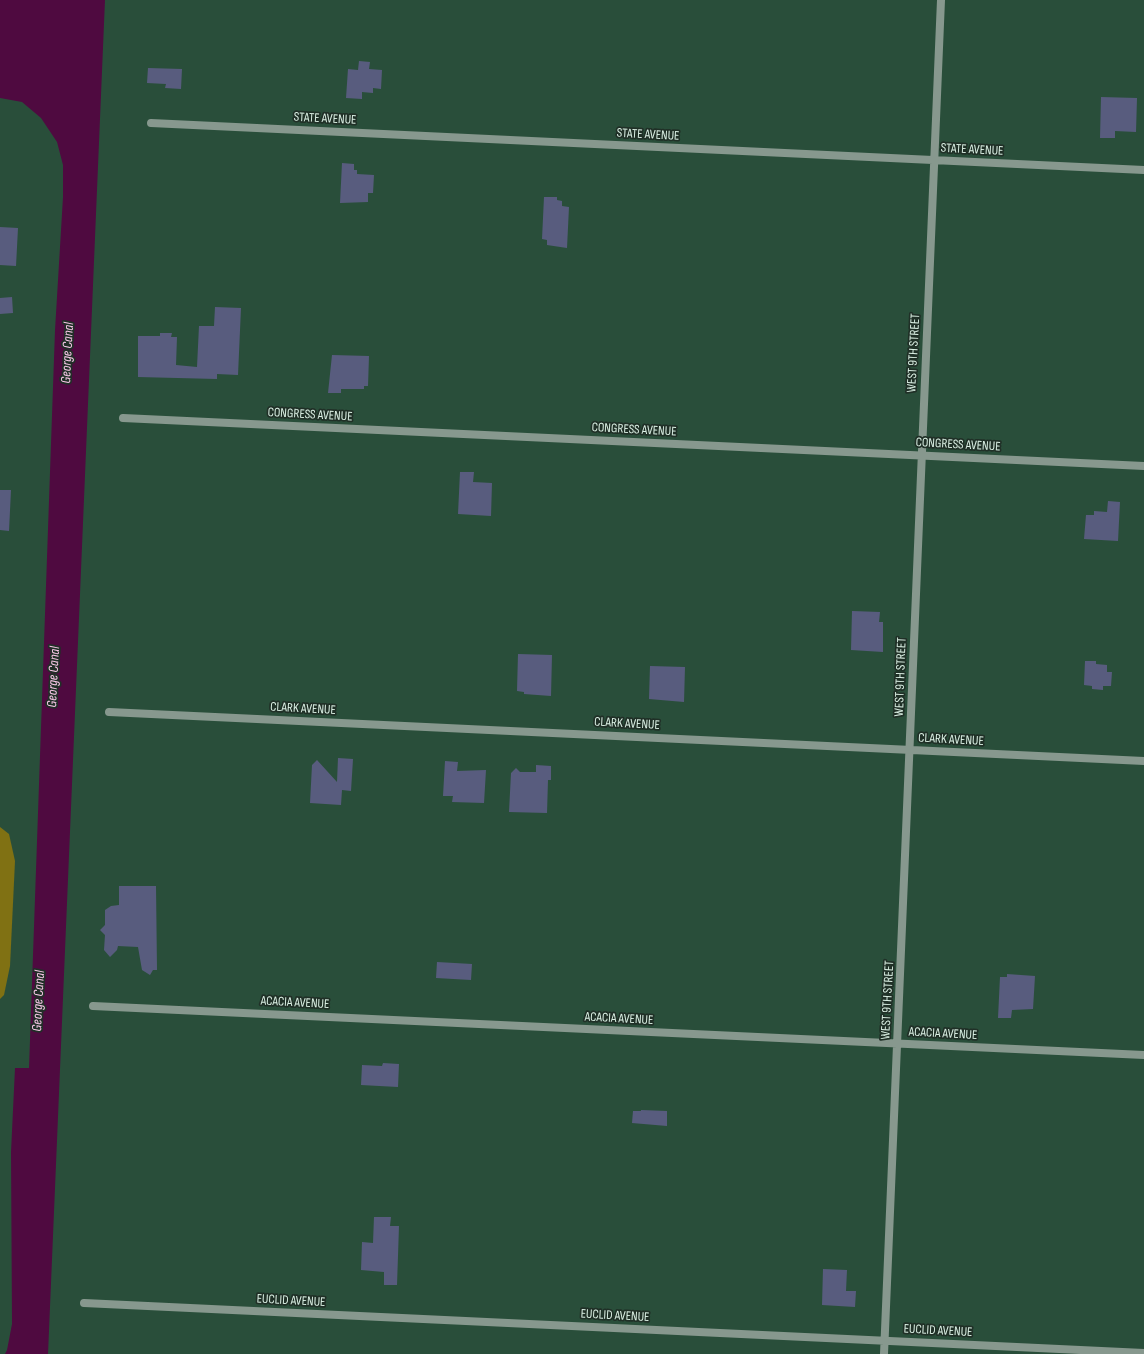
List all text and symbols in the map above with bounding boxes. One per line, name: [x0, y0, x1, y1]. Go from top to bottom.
street label: STATE AVENUE: [293, 110, 357, 128]
street label: STATE AVENUE: [616, 126, 680, 144]
street label: STATE AVENUE: [940, 141, 1004, 159]
street label: WEST 9TH STREET: [904, 313, 924, 393]
water label: George Canal: [58, 322, 78, 384]
street label: CONGRESS AVENUE: [267, 405, 353, 425]
street label: CONGRESS AVENUE: [591, 420, 677, 440]
street label: CONGRESS AVENUE: [915, 435, 1001, 455]
street label: WEST 9TH STREET: [892, 637, 910, 717]
water label: George Canal: [44, 646, 64, 708]
street label: CLARK AVENUE: [270, 699, 336, 719]
street label: CLARK AVENUE: [594, 714, 660, 734]
street label: CLARK AVENUE: [918, 730, 984, 750]
street label: WEST 9TH STREET: [878, 960, 898, 1040]
water label: George Canal: [29, 970, 49, 1032]
street label: ACACIA AVENUE: [260, 993, 330, 1013]
street label: ACACIA AVENUE: [584, 1009, 654, 1029]
street label: ACACIA AVENUE: [908, 1024, 978, 1044]
street label: EUCLID AVENUE: [256, 1291, 326, 1311]
street label: EUCLID AVENUE: [580, 1306, 650, 1326]
street label: EUCLID AVENUE: [903, 1321, 973, 1341]

